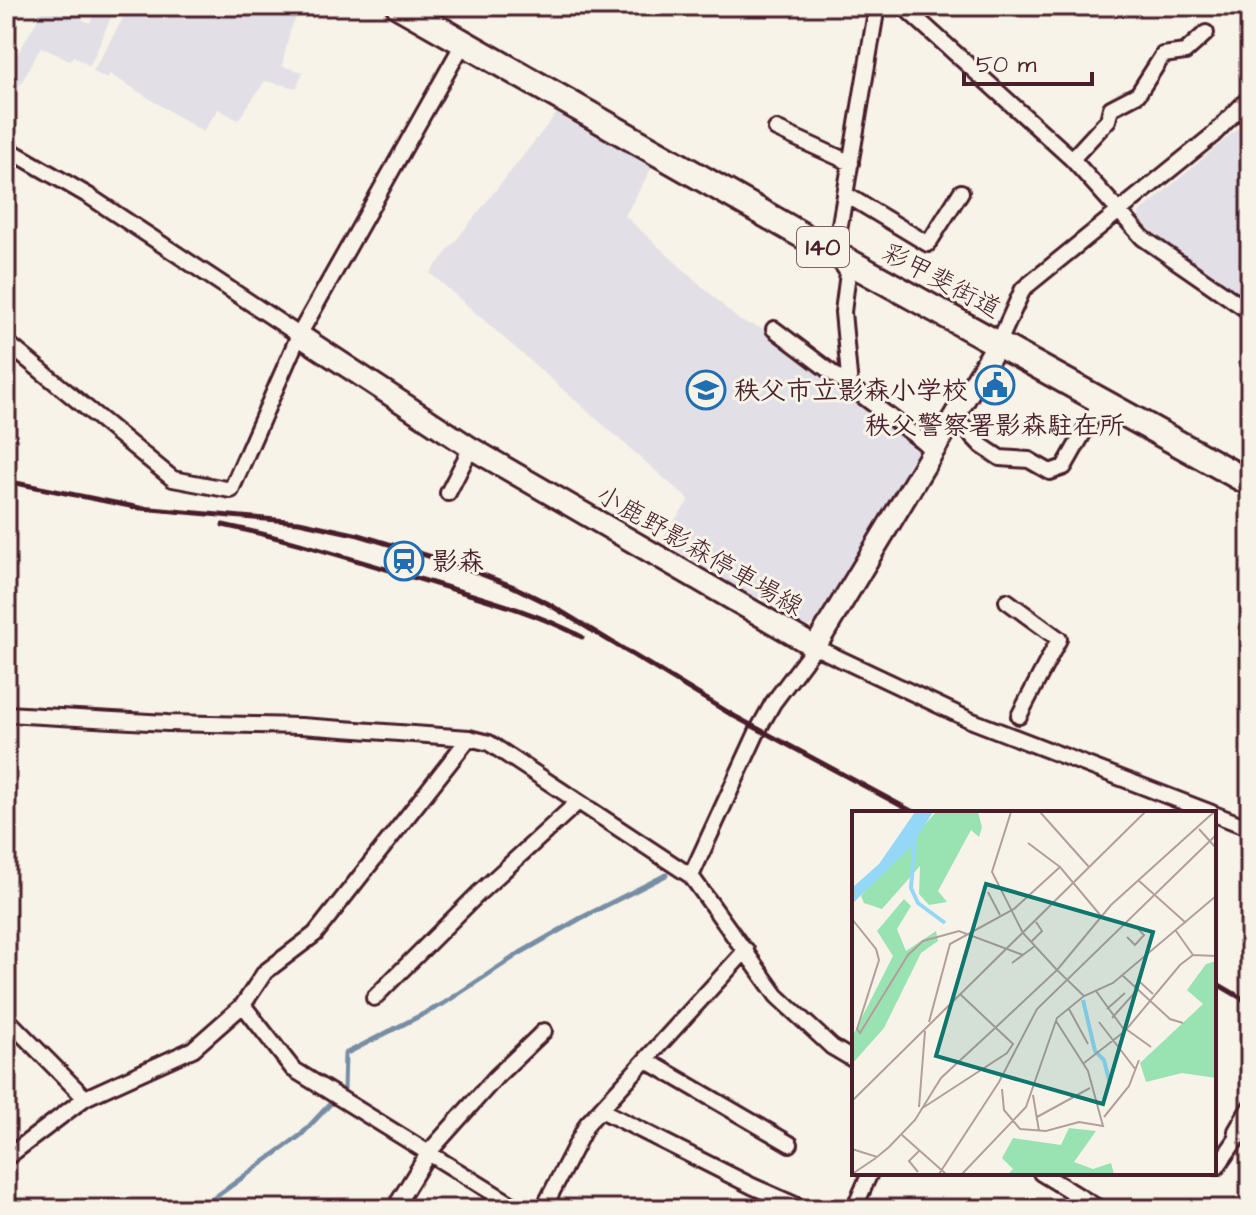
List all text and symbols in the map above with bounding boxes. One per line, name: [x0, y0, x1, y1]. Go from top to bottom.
scale bar: [964, 36, 1092, 86]
text: 50 m: [976, 48, 1037, 82]
road number: 140: [797, 227, 849, 267]
street label: 彩甲斐街道: [876, 234, 1007, 327]
public building icon: 秩父警察署影森駐在所: [974, 364, 1016, 406]
school or university icon: 秩父市立影森小学校: [685, 369, 727, 411]
place label: 秩父市立影森小学校: [734, 373, 968, 409]
place label: 秩父警察署影森駐在所: [865, 408, 1125, 444]
street label: 小鹿野影森停車場線: [589, 477, 810, 625]
station icon: 影森: [383, 540, 425, 582]
place label: 影森: [432, 544, 484, 580]
inset map: [852, 811, 1216, 1175]

